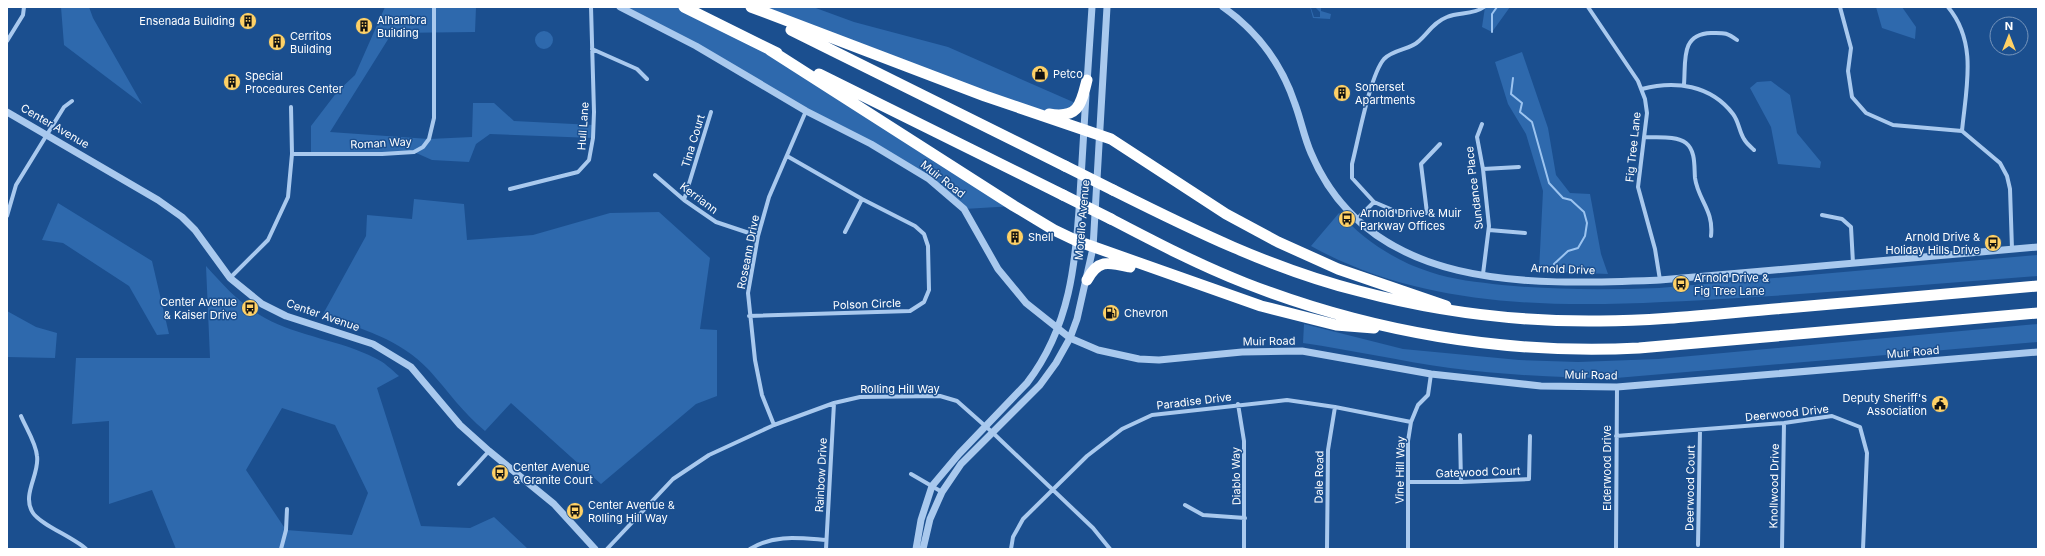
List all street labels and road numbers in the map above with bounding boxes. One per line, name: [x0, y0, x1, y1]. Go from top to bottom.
street label: Center Avenue: [18, 101, 92, 151]
street label: Hull Lane: [574, 101, 592, 151]
street label: Fig Tree Lane: [1622, 111, 1644, 183]
street label: Tina Court: [678, 112, 708, 169]
street label: Roman Way: [350, 134, 412, 152]
street label: Sundance Place: [1462, 146, 1486, 230]
street label: Muir Road: [918, 157, 968, 201]
street label: Kerriann: [677, 179, 721, 217]
street label: Morello Avenue: [1072, 179, 1092, 261]
street label: Roseann Drive: [734, 214, 762, 290]
street label: Arnold Drive: [1530, 261, 1596, 277]
street label: Center Avenue: [284, 296, 362, 334]
street label: Polson Circle: [833, 296, 901, 312]
street label: Muir Road: [1242, 334, 1296, 348]
street label: Muir Road: [1886, 343, 1940, 361]
street label: Muir Road: [1564, 368, 1618, 382]
street label: Rolling Hill Way: [860, 382, 940, 396]
street label: Paradise Drive: [1156, 389, 1232, 413]
street label: Deerwood Drive: [1744, 402, 1830, 424]
street label: Elderwood Drive: [1600, 425, 1614, 511]
street label: Vine Hill Way: [1392, 436, 1408, 504]
street label: Rainbow Drive: [812, 437, 830, 513]
street label: Knollwood Drive: [1766, 443, 1782, 529]
street label: Deerwood Court: [1682, 445, 1698, 531]
street label: Diablo Way: [1228, 447, 1244, 505]
street label: Dale Road: [1312, 450, 1326, 504]
street label: Gatewood Court: [1435, 464, 1521, 480]

